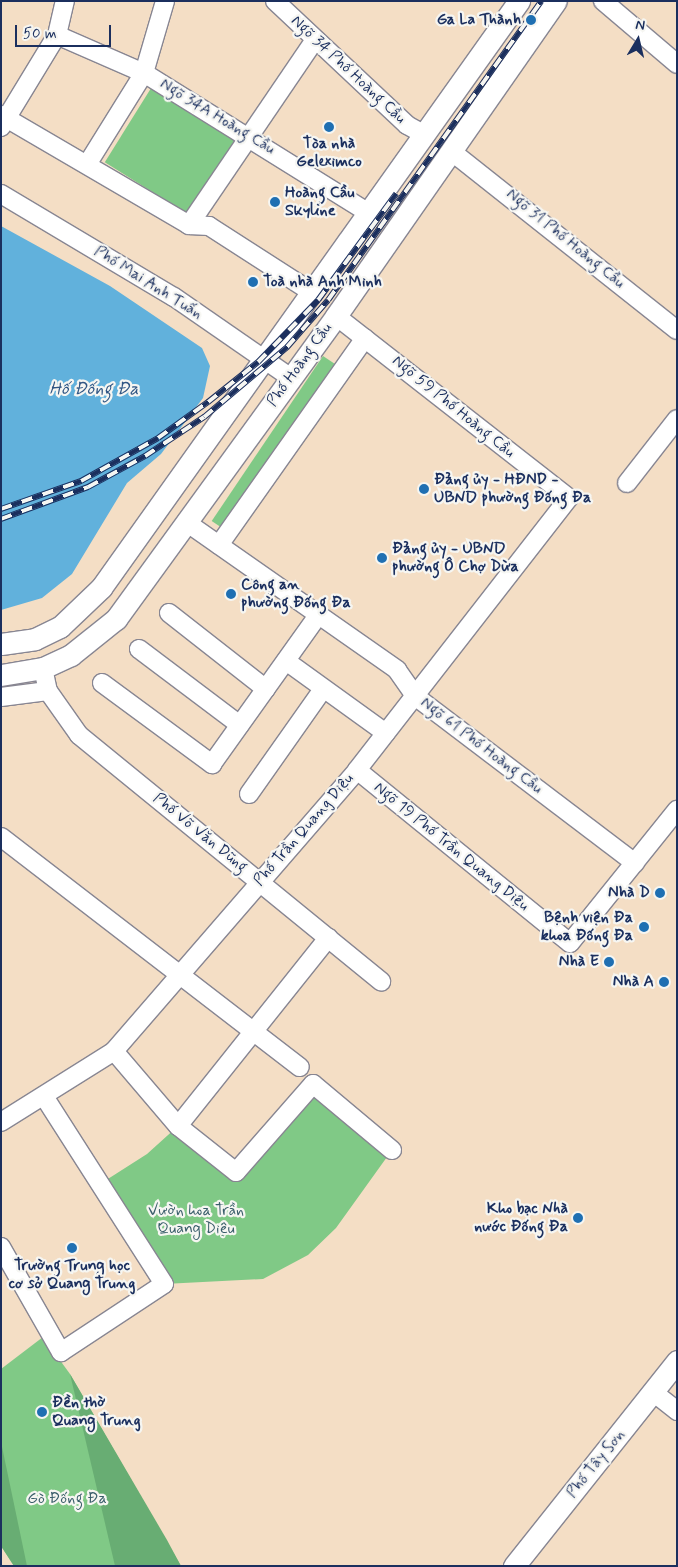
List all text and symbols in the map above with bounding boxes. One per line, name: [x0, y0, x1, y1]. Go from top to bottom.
place label: Ga La Thành: [436, 10, 521, 30]
street label: Ngõ 34 Phố Hoàng Cầu: [286, 11, 410, 129]
marker: Ga La Thành: [525, 14, 537, 26]
scale bar: [18, 15, 114, 47]
north arrow: [613, 15, 663, 65]
text: N: [634, 16, 646, 35]
text: 50 m: [23, 24, 57, 44]
street label: Ngõ 34A Hoàng Cầu: [155, 75, 279, 159]
marker: Tòa nhà Geleximco: [323, 121, 335, 133]
place label: Tòa nhà Geleximco: [296, 134, 362, 172]
place label: Hoàng Cầu Skyline: [285, 183, 356, 221]
street label: Ngõ 31 Phố Hoàng Cầu: [501, 185, 629, 293]
marker: Hoàng Cầu Skyline: [269, 196, 281, 208]
street label: Phố Mai Anh Tuấn: [92, 243, 204, 323]
place label: Toà nhà Anh Minh: [263, 272, 383, 292]
marker: Toà nhà Anh Minh: [247, 276, 259, 288]
street label: Phố Hoàng Cầu: [263, 319, 337, 411]
street label: Ngõ 59 Phố Hoàng Cầu: [387, 351, 519, 463]
water label: Hố Đống Đa: [49, 378, 139, 400]
place label: Đảng ủy - HĐND - UBND phường Đống Đa: [434, 470, 591, 508]
marker: Đảng ủy - HĐND - UBND phường Đống Đa: [418, 483, 430, 495]
place label: Đảng ủy - UBND phường Ô Chợ Dừa: [392, 539, 519, 577]
marker: Đảng ủy - UBND phường Ô Chợ Dừa: [376, 552, 388, 564]
place label: Công an phường Đống Đa: [241, 575, 351, 613]
marker: Công an phường Đống Đa: [225, 588, 237, 600]
street label: Ngõ 61 Phố Hoàng Cầu: [416, 693, 546, 799]
street label: Phố Trần Quang Diệu: [251, 771, 357, 889]
street label: Ngõ 19 Phố Trần Quang Diệu: [371, 779, 531, 915]
street label: Phố Võ Văn Dũng: [149, 789, 251, 877]
place label: Nhà D: [608, 883, 650, 903]
marker: Nhà D: [654, 887, 666, 899]
place label: Bệnh viện Đa khoa Đống Đa: [541, 908, 633, 946]
marker: Bệnh viện Đa khoa Đống Đa: [637, 920, 651, 934]
place label: Nhà E: [559, 952, 599, 972]
marker: Nhà E: [603, 956, 615, 968]
place label: Nhà A: [613, 972, 654, 992]
marker: Nhà A: [658, 976, 670, 988]
place label: Kho bạc Nhà nước Đống Đa: [474, 1199, 568, 1237]
park label: Vườn hoa Trần Quang Diệu: [148, 1201, 244, 1239]
marker: Kho bạc Nhà nước Đống Đa: [572, 1212, 584, 1224]
marker: Trường Trung học cơ sở Quang Trung: [66, 1242, 78, 1254]
place label: Trường Trung học cơ sở Quang Trung: [8, 1256, 136, 1294]
place label: Đền thờ Quang Trung: [52, 1393, 141, 1431]
marker: Đền thờ Quang Trung: [36, 1406, 48, 1418]
street label: Phố Tây Sơn: [562, 1426, 630, 1502]
park label: Gò Đống Đa: [27, 1489, 107, 1509]

